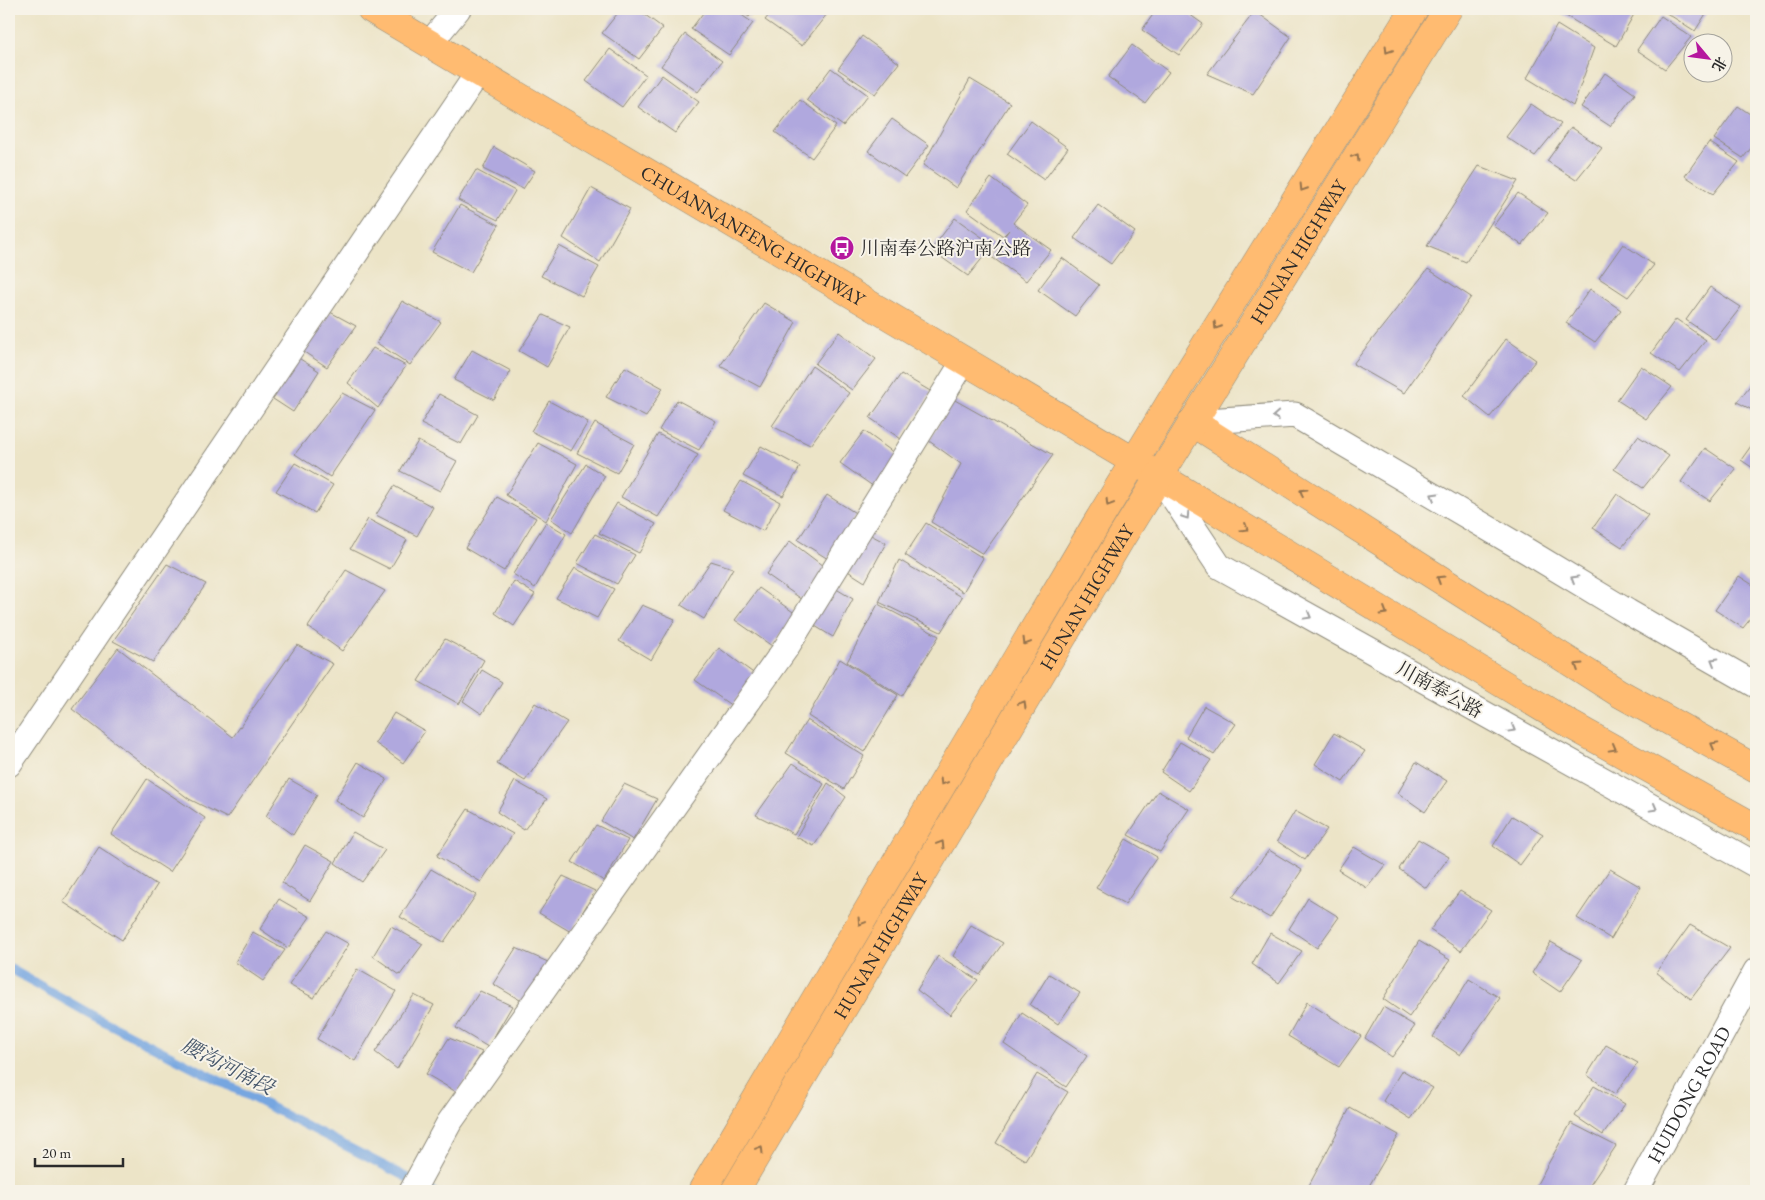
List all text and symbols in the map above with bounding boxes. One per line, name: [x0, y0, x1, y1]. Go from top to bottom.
north arrow: [1682, 32, 1732, 82]
one-way arrow: [1385, 45, 1395, 54]
text: 北: [1708, 54, 1731, 75]
one-way arrow: [1350, 154, 1359, 163]
street label: CHUANNANFENG HIGHWAY: [636, 160, 870, 312]
street label: HUNAN HIGHWAY: [1244, 174, 1353, 329]
one-way arrow: [1299, 183, 1309, 192]
bus stop icon: 川南奉公路沪南公路: [829, 235, 855, 261]
place label: 川南奉公路沪南公路: [860, 236, 1031, 261]
one-way arrow: [1213, 321, 1223, 330]
one-way arrow: [1272, 411, 1280, 422]
one-way arrow: [1300, 489, 1309, 499]
one-way arrow: [1430, 492, 1439, 502]
one-way arrow: [1105, 497, 1115, 506]
one-way arrow: [1180, 511, 1189, 520]
street label: HUNAN HIGHWAY: [1034, 519, 1140, 675]
one-way arrow: [1240, 522, 1249, 531]
one-way arrow: [1570, 575, 1579, 585]
one-way arrow: [1437, 576, 1446, 586]
one-way arrow: [1379, 606, 1388, 616]
one-way arrow: [1303, 610, 1312, 620]
one-way arrow: [1022, 637, 1032, 646]
street label: 川南奉公路: [1392, 655, 1487, 723]
one-way arrow: [1710, 657, 1719, 667]
one-way arrow: [1574, 663, 1583, 673]
one-way arrow: [1017, 700, 1027, 709]
one-way arrow: [1506, 723, 1515, 733]
one-way arrow: [1710, 741, 1719, 751]
one-way arrow: [1608, 742, 1617, 752]
one-way arrow: [940, 777, 950, 786]
one-way arrow: [1648, 802, 1657, 812]
one-way arrow: [934, 840, 944, 849]
street label: HUNAN HIGHWAY: [828, 868, 934, 1023]
one-way arrow: [857, 917, 867, 926]
street label: HUIDONG ROAD: [1642, 1022, 1737, 1168]
water label: 腰沟河南段: [178, 1032, 280, 1101]
scale bar: [35, 1135, 122, 1167]
text: 20 m: [42, 1143, 71, 1162]
one-way arrow: [754, 1146, 764, 1155]

